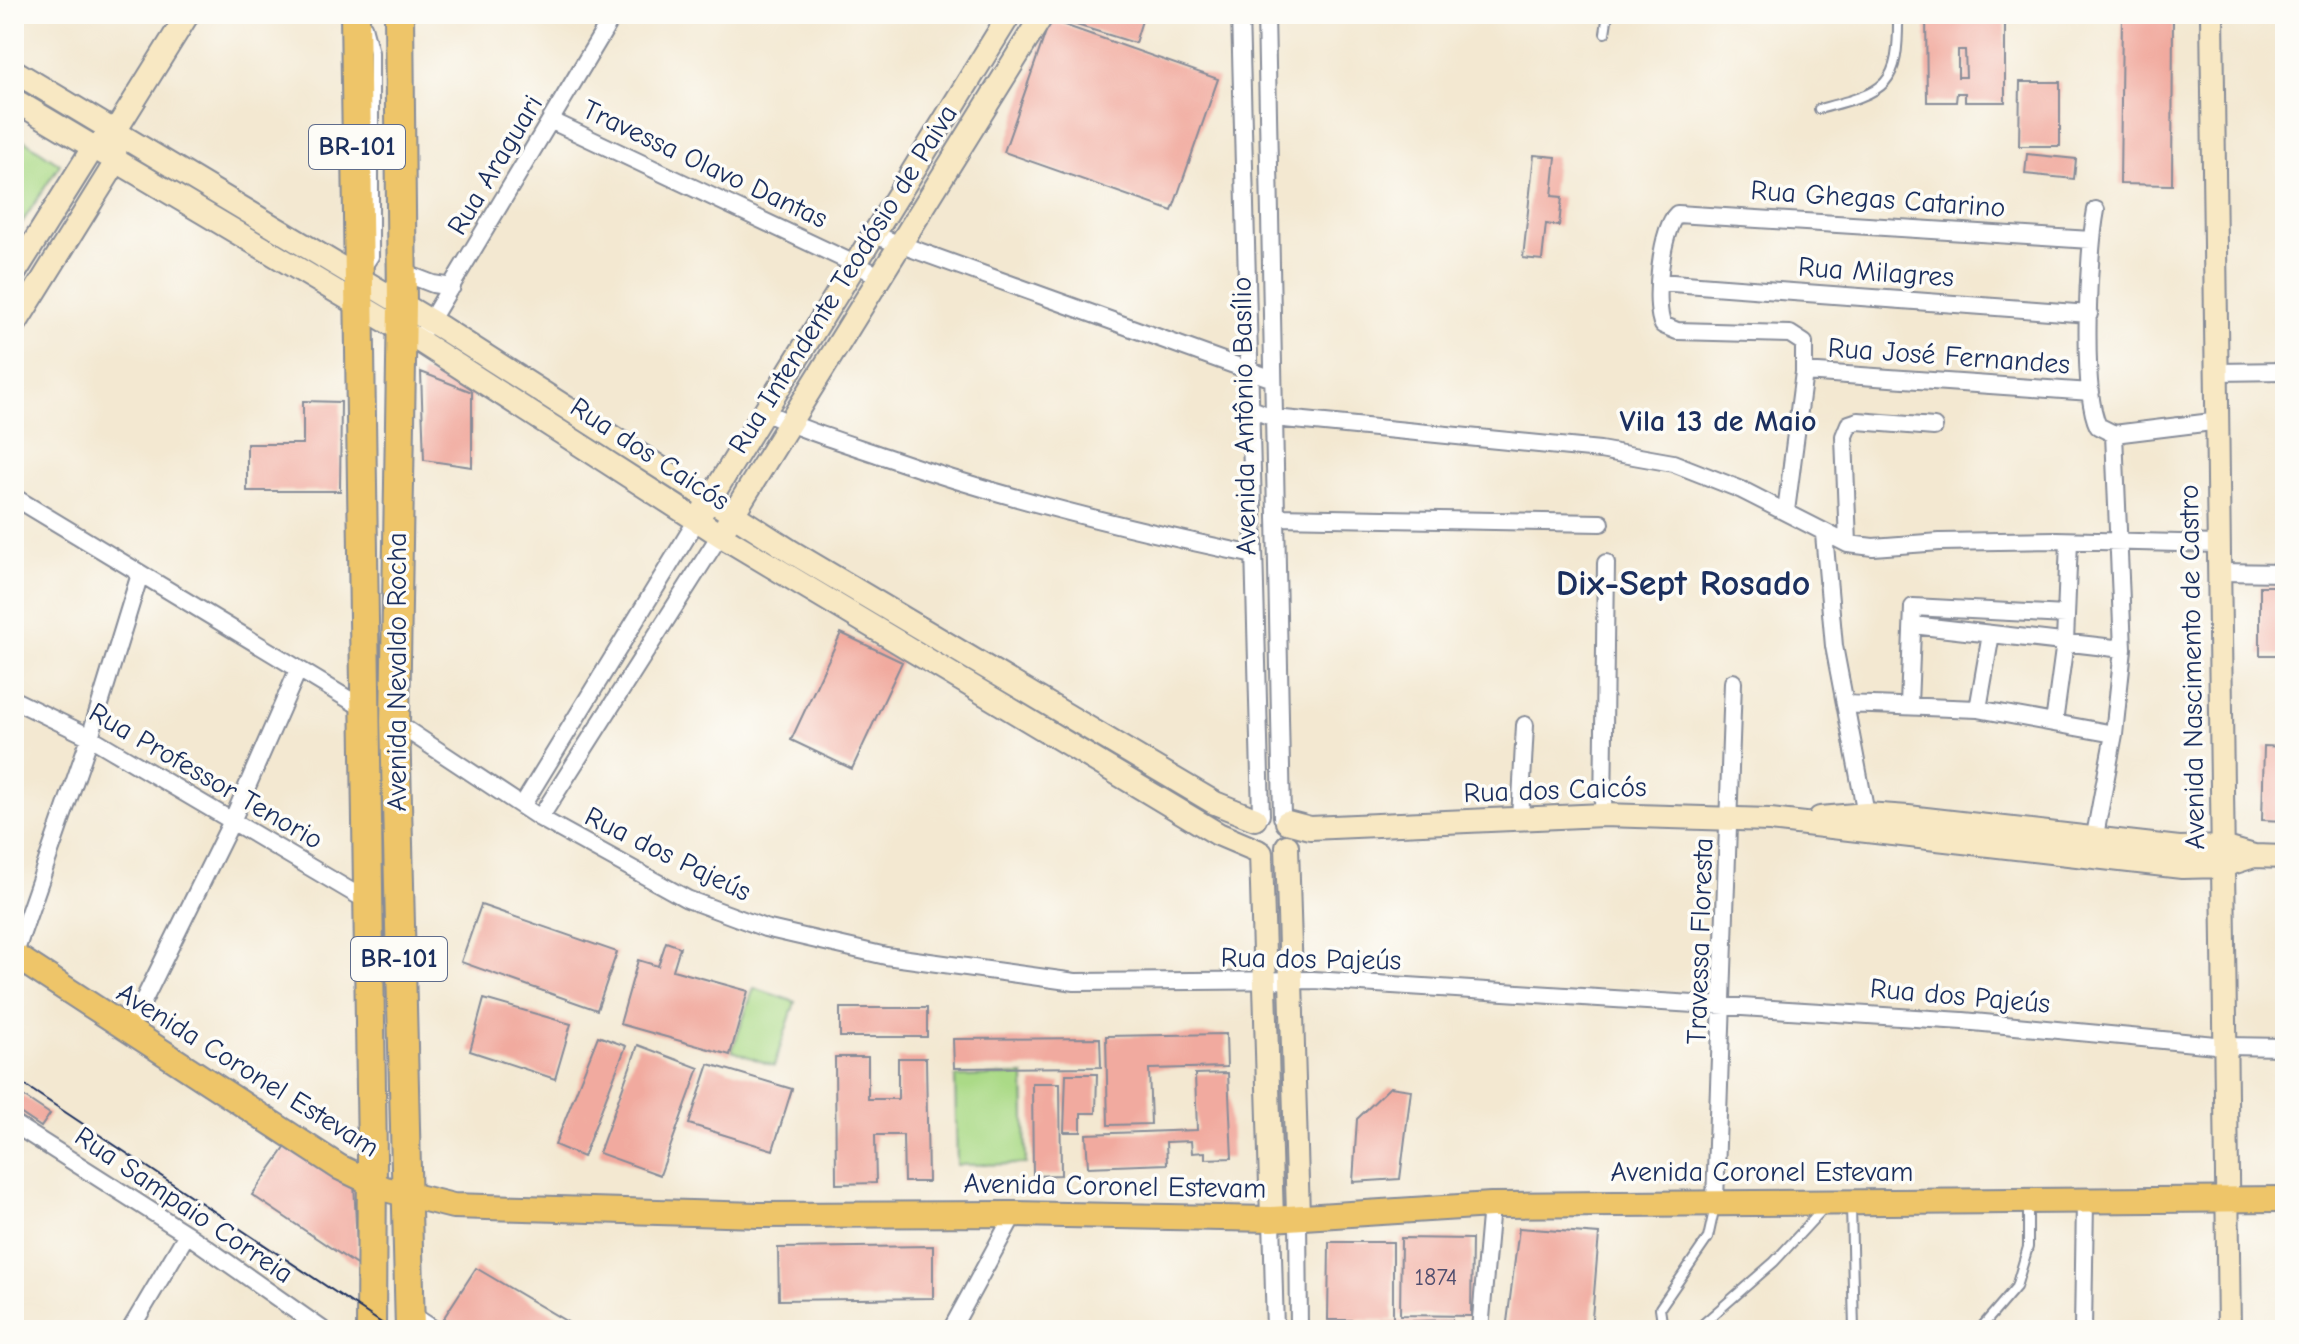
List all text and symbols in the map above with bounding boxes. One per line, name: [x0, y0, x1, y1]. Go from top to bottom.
street label: Rua Araguari: [441, 89, 549, 241]
street label: Travessa Olavo Dantas: [577, 93, 833, 235]
street label: Rua Intendente Teodósio de Paiva: [722, 99, 964, 459]
road number: BR-101: [309, 125, 405, 169]
street label: Rua Ghegas Catarino: [1750, 174, 2006, 224]
street label: Rua Milagres: [1797, 251, 1955, 293]
street label: Avenida Antônio Basílio: [1226, 276, 1262, 556]
street label: Rua José Fernandes: [1827, 332, 2071, 380]
street label: Rua dos Caicós: [565, 391, 735, 517]
district label: Vila 13 de Maio: [1620, 404, 1816, 439]
street label: Avenida Nascimento de Castro: [2173, 484, 2211, 850]
street label: Avenida Nevaldo Rocha: [381, 532, 413, 812]
district label: Dix-Sept Rosado: [1556, 563, 1810, 604]
street label: Rua Professor Tenorio: [83, 696, 329, 856]
street label: Rua dos Caicós: [1463, 771, 1647, 809]
street label: Rua dos Pajeús: [580, 800, 756, 908]
street label: Travessa Floresta: [1680, 837, 1720, 1045]
road number: BR-101: [351, 937, 447, 981]
street label: Rua dos Pajeús: [1220, 941, 1402, 977]
street label: Rua dos Pajeús: [1869, 972, 2051, 1020]
street label: Avenida Coronel Estevam: [111, 976, 385, 1164]
street label: Rua Sampaio Correia: [69, 1120, 299, 1290]
street label: Avenida Coronel Estevam: [1611, 1156, 1913, 1188]
street label: Avenida Coronel Estevam: [963, 1167, 1267, 1205]
house number: 1874: [1415, 1263, 1457, 1291]

